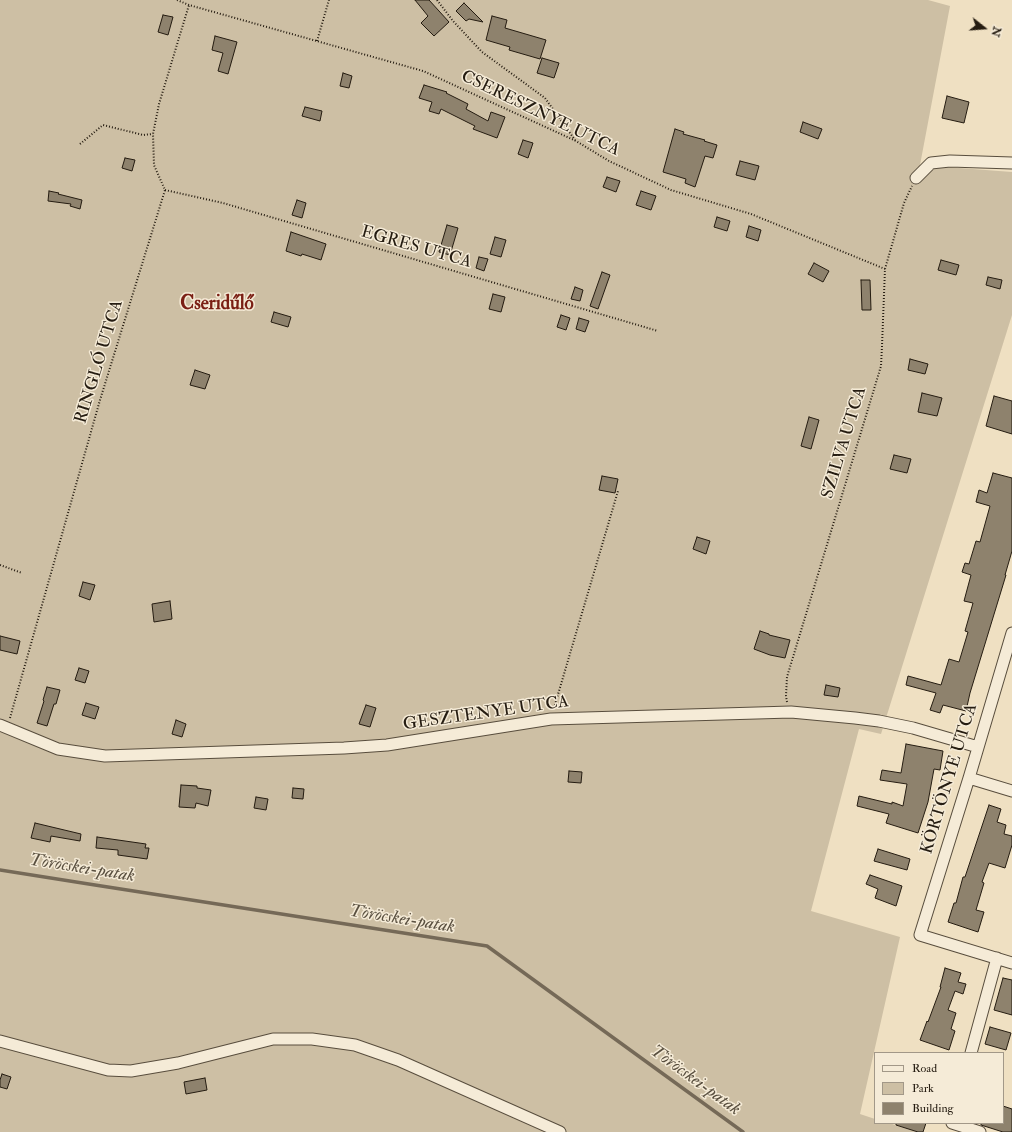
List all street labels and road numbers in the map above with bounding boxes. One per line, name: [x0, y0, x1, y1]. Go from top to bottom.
street label: CSERESZNYE UTCA: [457, 67, 623, 161]
street label: EGRES UTCA: [358, 222, 474, 274]
street label: RINGLÓ UTCA: [72, 298, 128, 426]
street label: SZILVA UTCA: [818, 385, 872, 501]
street label: GESZTENYE UTCA: [402, 692, 570, 736]
street label: KÖRTÖNYE UTCA: [917, 701, 983, 857]

